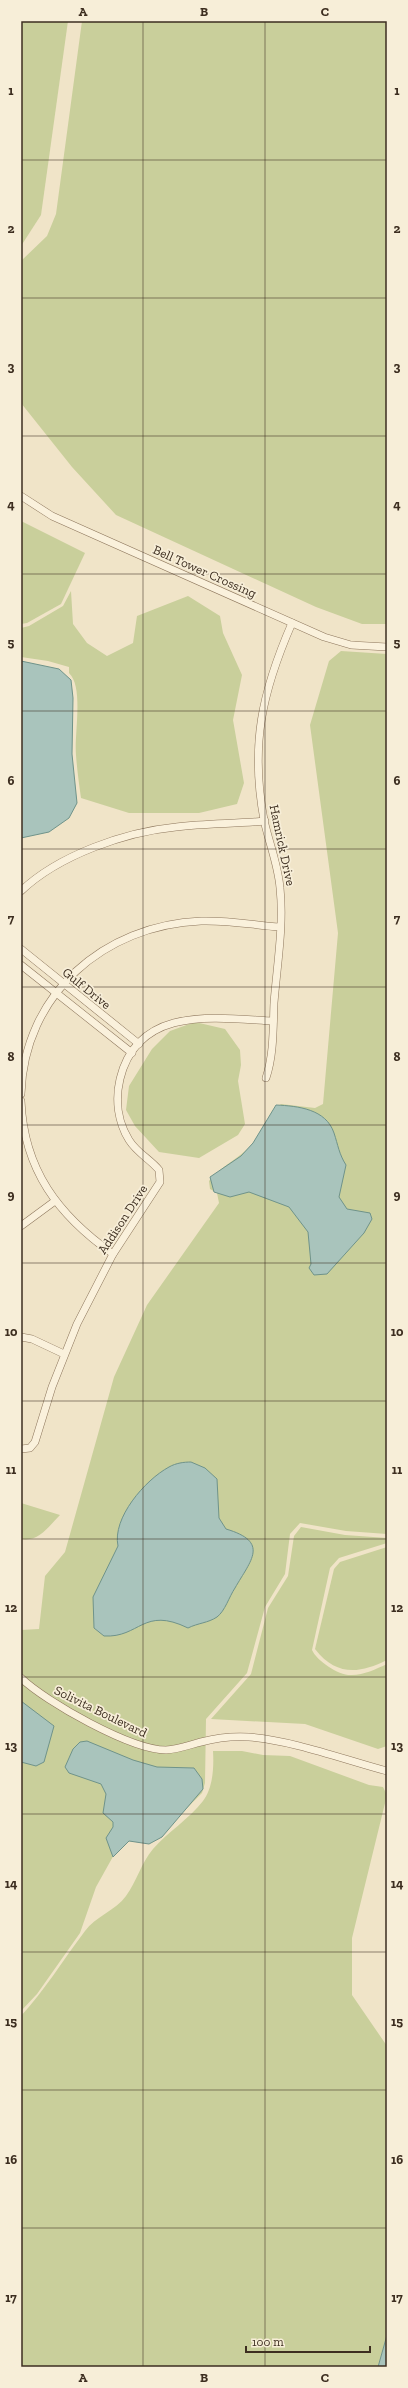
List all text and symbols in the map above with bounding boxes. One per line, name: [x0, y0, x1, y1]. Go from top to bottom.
text: A: [79, 4, 88, 19]
text: B: [200, 4, 208, 19]
text: C: [321, 4, 329, 19]
text: 1: [8, 83, 14, 98]
text: 1: [394, 83, 400, 98]
text: 2: [8, 221, 15, 236]
text: 2: [394, 221, 401, 236]
text: 3: [8, 359, 15, 374]
text: 3: [394, 359, 401, 374]
text: 4: [7, 497, 15, 512]
text: 4: [393, 497, 401, 512]
street label: Bell Tower Crossing: [151, 542, 259, 601]
text: 5: [8, 635, 15, 650]
text: 5: [394, 635, 401, 650]
text: 6: [8, 773, 15, 788]
text: 6: [394, 773, 401, 788]
street label: Hamrick Drive: [267, 803, 298, 887]
text: 7: [8, 911, 15, 926]
text: 7: [394, 911, 401, 926]
street label: Gulf Drive: [60, 964, 114, 1012]
text: 8: [7, 1049, 15, 1064]
text: 8: [393, 1049, 401, 1064]
street label: Addison Drive: [94, 1182, 150, 1257]
text: 9: [8, 1187, 15, 1202]
text: 9: [394, 1187, 401, 1202]
text: 10: [5, 1324, 18, 1339]
text: 10: [391, 1324, 404, 1339]
text: 11: [6, 1462, 17, 1477]
text: 11: [392, 1462, 403, 1477]
text: 12: [5, 1600, 17, 1615]
text: 12: [391, 1600, 403, 1615]
street label: Solivita Boulevard: [52, 1682, 150, 1740]
text: 13: [5, 1738, 17, 1753]
text: 13: [391, 1738, 403, 1753]
text: 14: [5, 1876, 18, 1891]
text: 14: [391, 1876, 404, 1891]
text: 15: [5, 2014, 17, 2029]
text: 15: [391, 2014, 403, 2029]
text: 16: [5, 2152, 17, 2167]
text: 16: [391, 2152, 403, 2167]
text: 17: [5, 2290, 17, 2305]
text: 17: [391, 2290, 403, 2305]
scale bar: [246, 2328, 370, 2354]
text: 100 m: [252, 2335, 284, 2349]
text: A: [79, 2370, 88, 2385]
text: B: [200, 2370, 208, 2385]
text: C: [321, 2370, 329, 2385]

